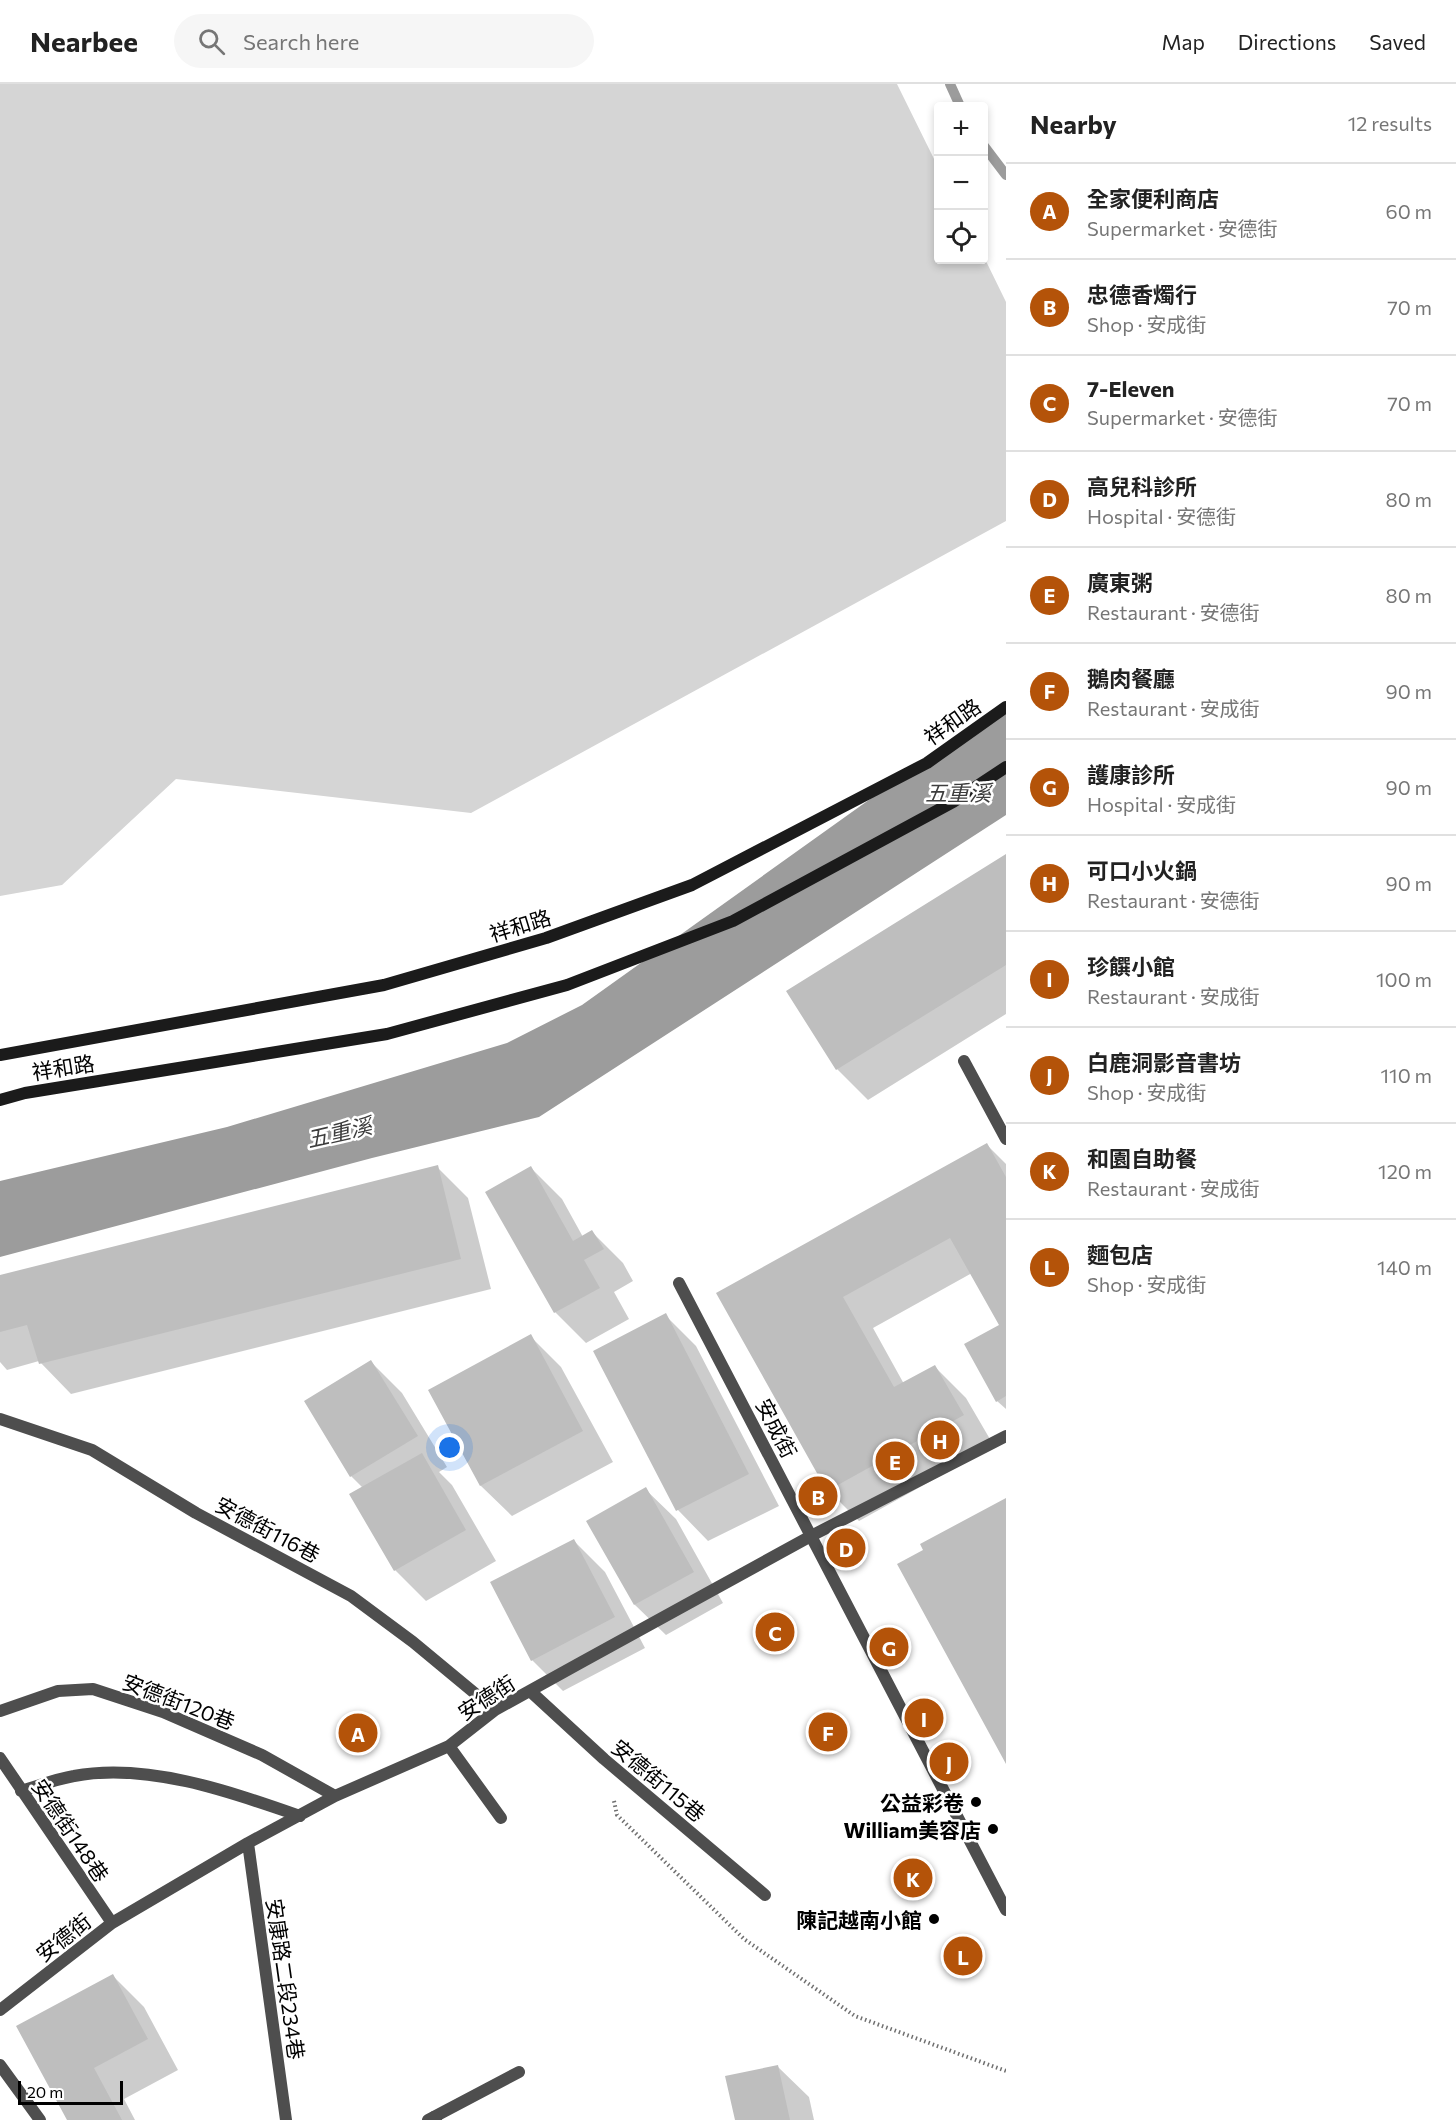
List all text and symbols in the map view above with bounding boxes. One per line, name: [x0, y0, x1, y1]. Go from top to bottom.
search box: [174, 14, 594, 68]
text: Nearbee: [30, 24, 138, 58]
icon: search: [195, 25, 228, 58]
text: Search here: [243, 28, 359, 55]
text: Map: [1162, 29, 1205, 54]
text: Directions: [1238, 29, 1336, 54]
text: Saved: [1369, 29, 1426, 54]
map controls: [934, 102, 988, 264]
button: +: [934, 102, 988, 156]
text: Nearby: [1030, 108, 1117, 139]
text: 12 results: [1348, 111, 1432, 135]
button: −: [934, 156, 988, 210]
text: 全家便利商店: [1087, 185, 1219, 212]
text: A: [1042, 199, 1057, 223]
text: 60 m: [1386, 199, 1432, 223]
button: locate: [934, 210, 988, 264]
text: Supermarket · 安德街: [1087, 216, 1278, 240]
text: 忠德香燭行: [1087, 281, 1197, 308]
text: B: [1043, 295, 1056, 319]
text: 70 m: [1387, 295, 1432, 319]
text: Shop · 安成街: [1087, 312, 1206, 336]
text: 7-Eleven: [1087, 375, 1175, 402]
text: C: [1043, 391, 1056, 415]
text: 70 m: [1387, 391, 1432, 415]
text: Supermarket · 安德街: [1087, 405, 1278, 429]
text: 高兒科診所: [1087, 473, 1197, 500]
text: D: [1042, 487, 1057, 511]
text: 80 m: [1386, 487, 1432, 511]
text: Hospital · 安德街: [1087, 504, 1236, 528]
text: 廣東粥: [1087, 569, 1153, 596]
text: E: [1044, 583, 1055, 607]
text: 80 m: [1386, 583, 1432, 607]
text: Restaurant · 安德街: [1087, 600, 1259, 624]
text: 鵝肉餐廳: [1087, 665, 1175, 692]
text: F: [1044, 679, 1055, 703]
text: 90 m: [1386, 679, 1432, 703]
street label: 祥和路: [919, 693, 985, 749]
text: Restaurant · 安成街: [1087, 696, 1259, 720]
text: 護康診所: [1087, 761, 1175, 788]
text: G: [1042, 775, 1057, 799]
text: 90 m: [1386, 775, 1432, 799]
water label: 五重溪: [925, 779, 994, 806]
text: Hospital · 安成街: [1087, 792, 1236, 816]
text: 可口小火鍋: [1087, 857, 1197, 884]
text: H: [1042, 871, 1057, 895]
text: 90 m: [1386, 871, 1432, 895]
text: Restaurant · 安德街: [1087, 888, 1259, 912]
street label: 祥和路: [486, 904, 554, 946]
text: 珍饌小館: [1087, 953, 1175, 980]
text: I: [1046, 967, 1053, 991]
text: 100 m: [1376, 967, 1432, 991]
text: Restaurant · 安成街: [1087, 984, 1259, 1008]
text: 白鹿洞影音書坊: [1087, 1049, 1241, 1076]
street label: 祥和路: [30, 1050, 96, 1084]
text: J: [1046, 1063, 1053, 1087]
text: 110 m: [1381, 1063, 1432, 1087]
text: Shop · 安成街: [1087, 1080, 1206, 1104]
water label: 五重溪: [304, 1111, 377, 1153]
text: 和園自助餐: [1087, 1145, 1197, 1172]
text: K: [1043, 1159, 1056, 1183]
text: 120 m: [1378, 1159, 1432, 1183]
text: Restaurant · 安成街: [1087, 1176, 1259, 1200]
text: 麵包店: [1087, 1241, 1153, 1268]
text: L: [1044, 1255, 1055, 1279]
text: 140 m: [1377, 1255, 1432, 1279]
text: Shop · 安成街: [1087, 1272, 1206, 1296]
street label: 安成街: [752, 1394, 802, 1462]
pin: H: [920, 1418, 960, 1462]
your location: [435, 1433, 464, 1462]
pin: E: [876, 1438, 914, 1484]
pin: B: [798, 1474, 838, 1518]
street label: 安德街116巷: [211, 1491, 325, 1567]
pin: D: [826, 1526, 866, 1570]
pin: C: [756, 1610, 794, 1654]
pin: G: [870, 1624, 908, 1670]
street label: 安德街120巷: [119, 1668, 239, 1734]
street label: 安德街: [453, 1669, 519, 1725]
pin: I: [904, 1696, 944, 1740]
pin: A: [338, 1710, 378, 1756]
pin: F: [808, 1710, 848, 1754]
street label: 安德街115巷: [607, 1734, 711, 1826]
pin: J: [930, 1740, 968, 1784]
street label: 安德街148巷: [28, 1774, 114, 1886]
place label: 公益彩卷: [880, 1790, 964, 1815]
marker: 公益彩卷: [969, 1795, 983, 1809]
place label: William美容店: [843, 1817, 981, 1842]
marker: William美容店: [986, 1822, 1000, 1836]
pin: K: [894, 1856, 932, 1900]
street label: 安康路二段234巷: [262, 1897, 310, 2061]
place label: 陳記越南小館: [796, 1907, 922, 1932]
street label: 安德街: [30, 1908, 96, 1966]
marker: 陳記越南小館: [927, 1912, 941, 1926]
pin: L: [944, 1934, 982, 1978]
scale bar: [18, 2078, 123, 2106]
text: 20 m: [27, 2082, 63, 2101]

